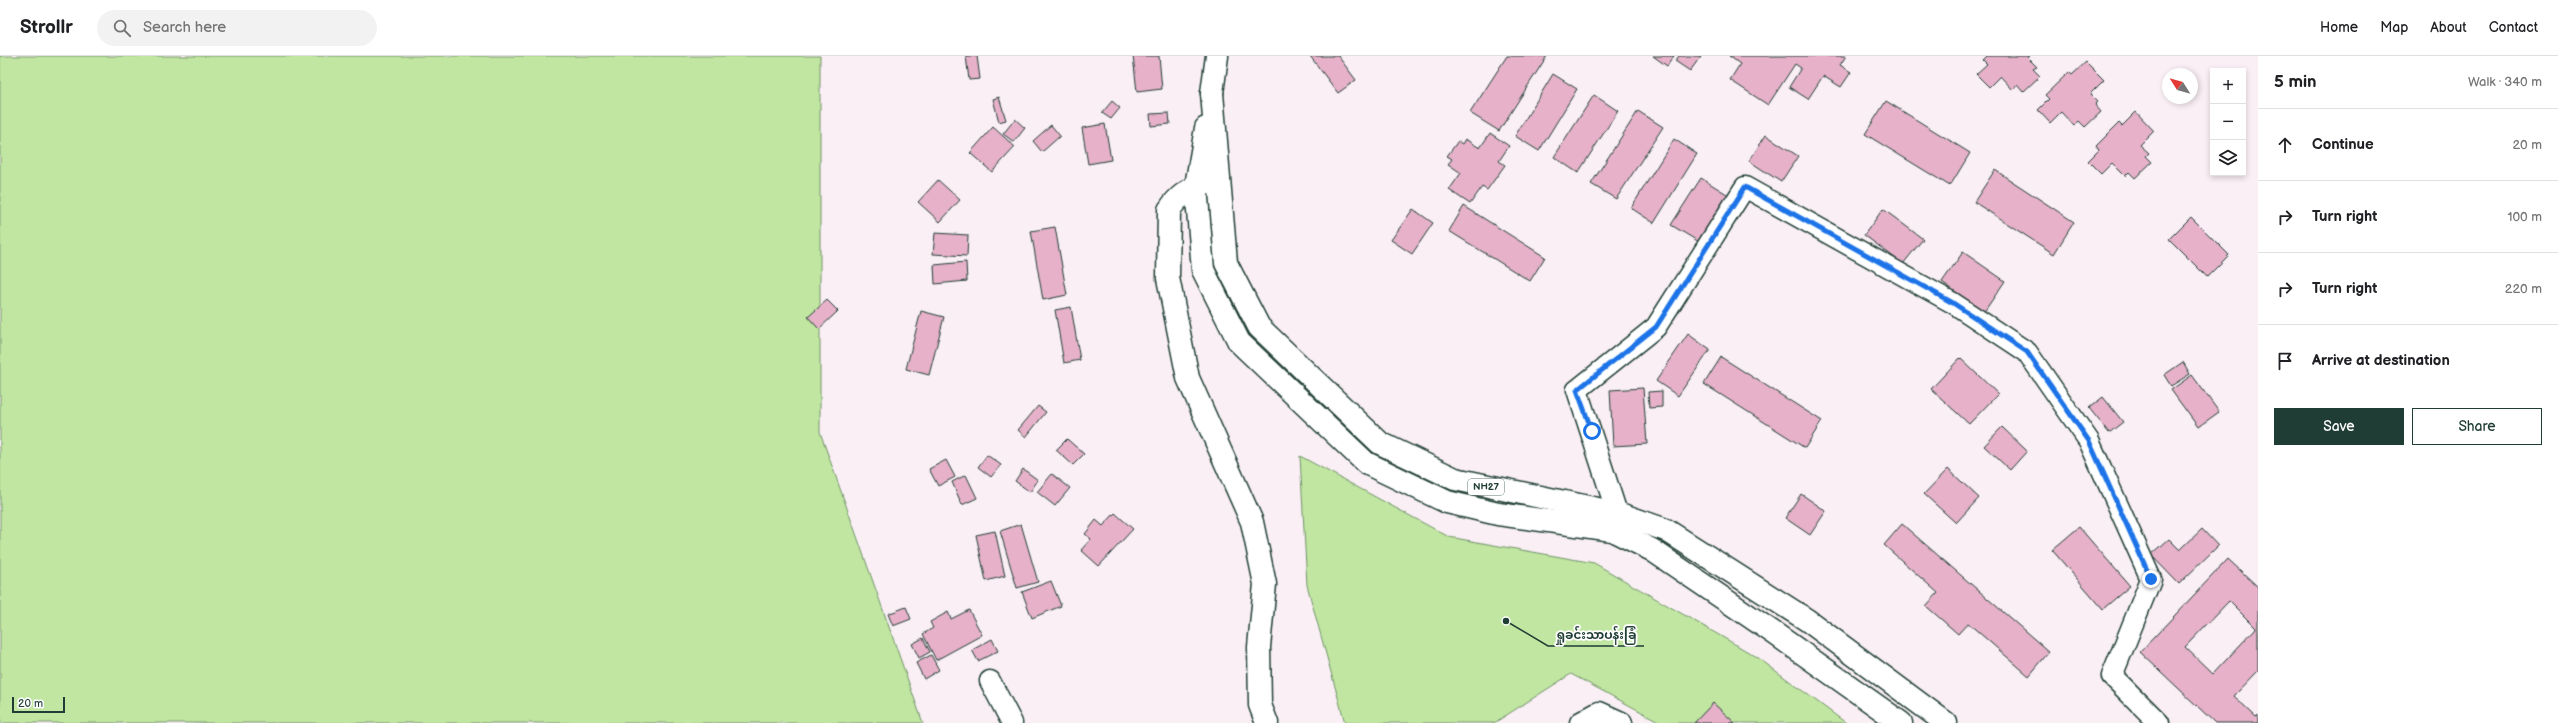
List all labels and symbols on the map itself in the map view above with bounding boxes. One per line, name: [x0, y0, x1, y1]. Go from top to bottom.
north arrow: [2162, 68, 2198, 104]
route start: [1583, 422, 1601, 440]
road number: NH27: [1468, 479, 1504, 495]
route end: [2142, 570, 2160, 588]
callout: ရှုခင်းသာပန်းခြံ: [1548, 622, 1644, 646]
text: ရှုခင်းသာပန်းခြံ: [1556, 625, 1636, 645]
scale bar: [12, 695, 65, 714]

